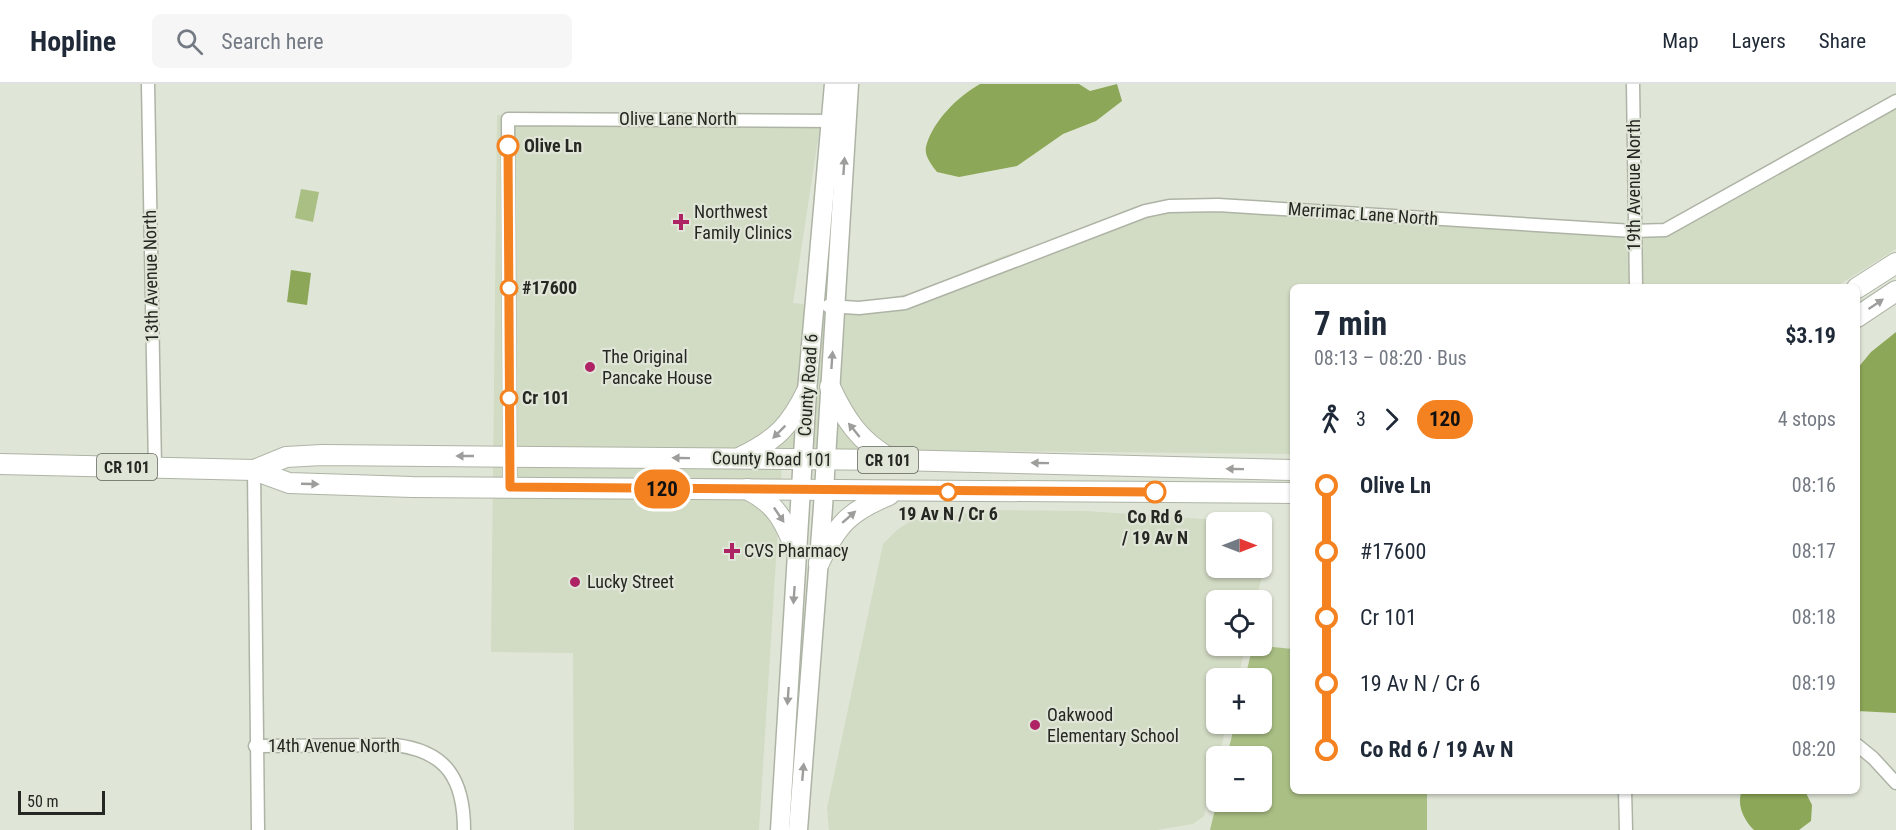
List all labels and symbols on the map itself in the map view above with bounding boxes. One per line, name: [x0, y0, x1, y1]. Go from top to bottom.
street label: Olive Lane North: [619, 108, 737, 129]
street label: 19th Avenue North: [1623, 119, 1644, 251]
marker: Olive Ln: [497, 135, 519, 157]
place label: Olive Ln: [524, 135, 582, 156]
one-way arrow: [840, 156, 849, 175]
street label: Merrimac Lane North: [1287, 198, 1439, 229]
place label: Northwest Family Clinics: [694, 201, 792, 243]
street label: 13th Avenue North: [139, 210, 162, 342]
marker: Northwest Family Clinics: [672, 213, 690, 231]
place label: #17600: [522, 277, 577, 298]
marker: #17600: [500, 279, 518, 297]
one-way arrow: [1868, 298, 1885, 309]
street label: County Road 6: [793, 333, 822, 437]
place label: The Original Pancake House: [602, 346, 712, 388]
one-way arrow: [827, 351, 836, 370]
marker: The Original Pancake House: [583, 360, 597, 374]
place label: Cr 101: [522, 387, 570, 408]
marker: Cr 101: [500, 389, 518, 407]
one-way arrow: [848, 422, 861, 438]
one-way arrow: [773, 425, 787, 439]
street label: County Road 101: [712, 447, 832, 470]
road number: CR 101: [858, 447, 918, 473]
one-way arrow: [456, 451, 475, 461]
one-way arrow: [672, 453, 691, 463]
road number: CR 101: [97, 454, 157, 480]
one-way arrow: [1030, 458, 1049, 468]
one-way arrow: [1225, 464, 1244, 474]
line badge: 120: [628, 470, 696, 508]
one-way arrow: [301, 479, 320, 489]
marker: Co Rd 6 / 19 Av N: [1144, 481, 1166, 503]
marker: 19 Av N / Cr 6: [939, 483, 957, 501]
place label: 19 Av N / Cr 6: [898, 503, 998, 524]
one-way arrow: [773, 506, 785, 522]
place label: Co Rd 6 / 19 Av N: [1121, 506, 1188, 548]
one-way arrow: [841, 511, 856, 524]
north arrow: [1206, 512, 1272, 578]
place label: CVS Pharmacy: [744, 540, 849, 561]
marker: CVS Pharmacy: [725, 544, 739, 558]
place label: Lucky Street: [587, 571, 674, 592]
marker: Lucky Street: [568, 575, 582, 589]
one-way arrow: [790, 585, 799, 604]
one-way arrow: [783, 686, 792, 705]
place label: Oakwood Elementary School: [1047, 704, 1179, 746]
marker: Oakwood Elementary School: [1028, 718, 1042, 732]
street label: 14th Avenue North: [268, 735, 400, 756]
one-way arrow: [798, 762, 808, 781]
scale bar: [18, 788, 105, 816]

